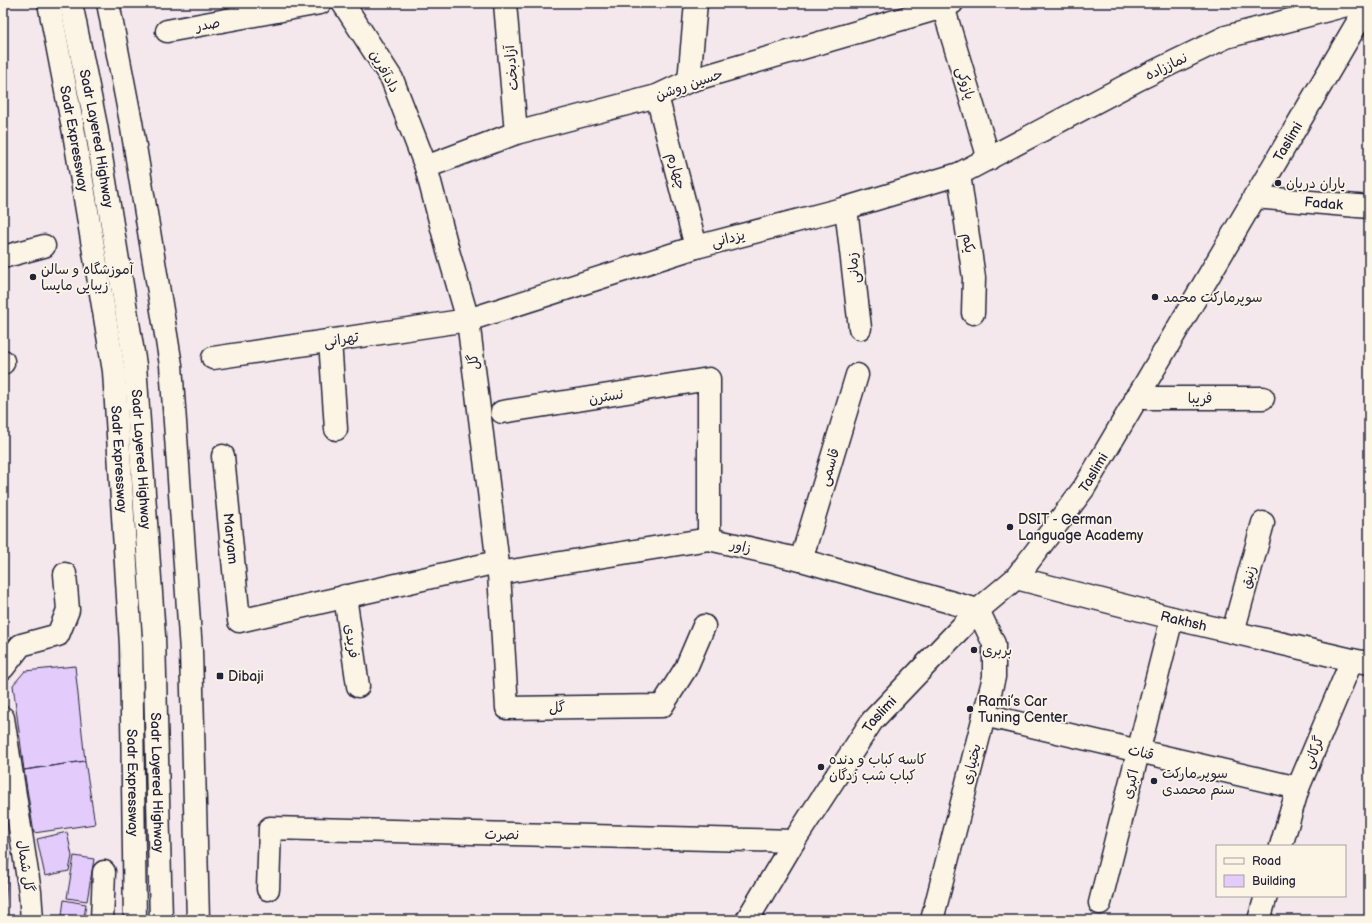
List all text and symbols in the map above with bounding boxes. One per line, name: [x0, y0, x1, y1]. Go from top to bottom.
street label: صدر: [194, 14, 222, 35]
street label: آزادبخت: [501, 44, 522, 91]
street label: دادآفرین: [366, 47, 403, 96]
street label: نماززاده: [1142, 49, 1190, 84]
street label: حسین روشن: [653, 65, 725, 104]
street label: پازوکی: [952, 65, 979, 102]
street label: Sadr Layered Highway: [76, 68, 117, 210]
street label: Sadr Expressway: [56, 84, 92, 194]
street label: Taslimi: [1270, 119, 1306, 165]
street label: چهارم: [662, 151, 690, 192]
place label: یاران دریان: [1286, 175, 1345, 192]
marker: یاران دریان: [1273, 178, 1283, 188]
street label: Fadak: [1304, 193, 1344, 214]
street label: یزدانی: [710, 226, 747, 251]
street label: یکم: [957, 232, 978, 254]
street label: زمانی: [843, 252, 864, 284]
place label: آموزشگاه و سالن زیبایی مایسا: [41, 261, 134, 294]
marker: آموزشگاه و سالن زیبایی مایسا: [28, 272, 38, 282]
place label: سوپرمارکت محمد: [1163, 289, 1263, 307]
marker: سوپرمارکت محمد: [1150, 292, 1160, 302]
street label: تهرانی: [322, 328, 361, 351]
street label: گل: [464, 353, 483, 371]
street label: نسترن: [588, 385, 625, 408]
street label: Sadr Layered Highway: [128, 389, 155, 530]
street label: فریبا: [1188, 390, 1212, 407]
street label: Sadr Expressway: [107, 405, 131, 514]
street label: قاسمی: [816, 446, 843, 488]
street label: Taslimi: [1075, 450, 1112, 496]
place label: DSIT - German Language Academy: [1018, 511, 1144, 544]
street label: Maryam: [220, 512, 241, 565]
marker: DSIT - German Language Academy: [1005, 522, 1015, 532]
street label: زاور: [728, 536, 753, 557]
street label: زنبق: [1237, 564, 1260, 591]
street label: Rakhsh: [1158, 607, 1209, 635]
street label: فریدی: [341, 623, 362, 659]
place label: بربری: [982, 642, 1012, 659]
marker: بربری: [969, 645, 979, 655]
place label: Dibaji: [228, 668, 264, 685]
marker: Dibaji: [215, 671, 225, 681]
street label: Taslimi: [859, 693, 900, 736]
place label: Rami’s Car Tuning Center: [978, 693, 1068, 726]
street label: گل: [549, 699, 565, 716]
marker: Rami’s Car Tuning Center: [965, 704, 975, 714]
street label: Sadr Layered Highway: [147, 712, 167, 854]
street label: Sadr Expressway: [123, 729, 142, 837]
street label: گرکانی: [1299, 733, 1328, 771]
street label: قنات: [1126, 741, 1156, 764]
street label: بختیاری: [958, 742, 985, 786]
place label: کاسه کباب و دنده کباب شب زدگان: [829, 751, 926, 784]
marker: کاسه کباب و دنده کباب شب زدگان: [816, 762, 826, 772]
place label: سوپر مارکت سنم محمدی: [1162, 765, 1235, 800]
street label: اکبری: [1119, 767, 1142, 801]
marker: سوپر مارکت سنم محمدی: [1149, 776, 1159, 786]
street label: نصرت: [485, 826, 519, 843]
street label: گل شمال: [13, 839, 38, 893]
legend: [1216, 845, 1346, 897]
text: Road: [1252, 854, 1281, 869]
text: Building: [1252, 874, 1296, 889]

